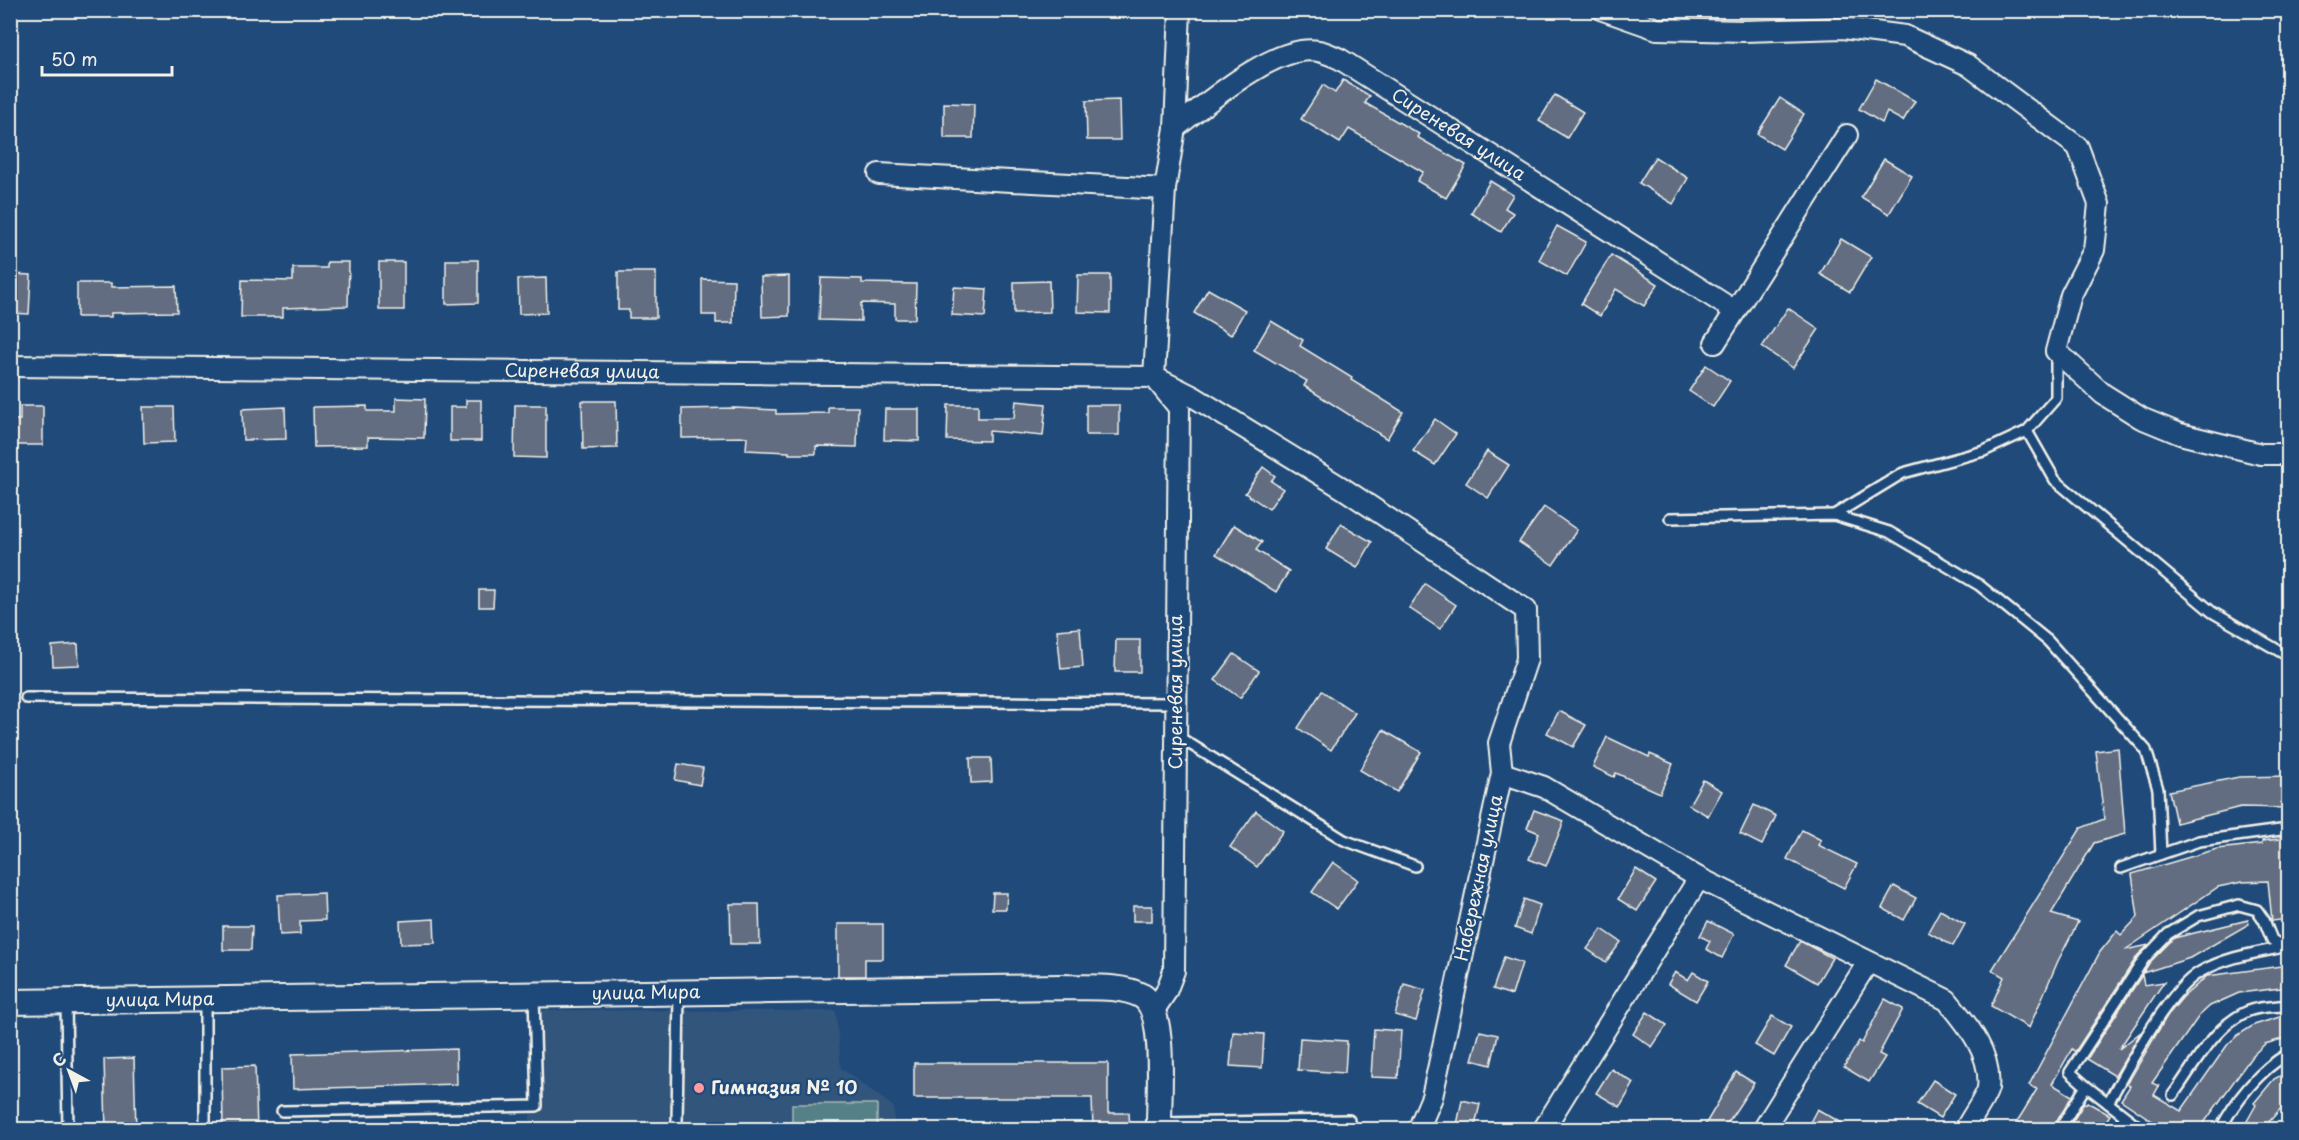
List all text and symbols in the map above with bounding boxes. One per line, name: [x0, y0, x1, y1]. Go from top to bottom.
scale bar: [42, 39, 172, 77]
text: 50 m: [51, 45, 98, 72]
street label: Сиреневая улица: [1387, 80, 1532, 187]
street label: Сиреневая улица: [504, 356, 660, 384]
street label: Сиреневая улица: [1161, 614, 1188, 769]
street label: Набережная улица: [1447, 791, 1509, 964]
street label: улица Мира: [591, 977, 701, 1006]
street label: улица Мира: [106, 984, 215, 1013]
north arrow: [39, 1041, 99, 1101]
text: С: [46, 1046, 71, 1072]
place label: Гимназия № 10: [711, 1073, 857, 1100]
marker: Гимназия № 10: [692, 1081, 706, 1095]

